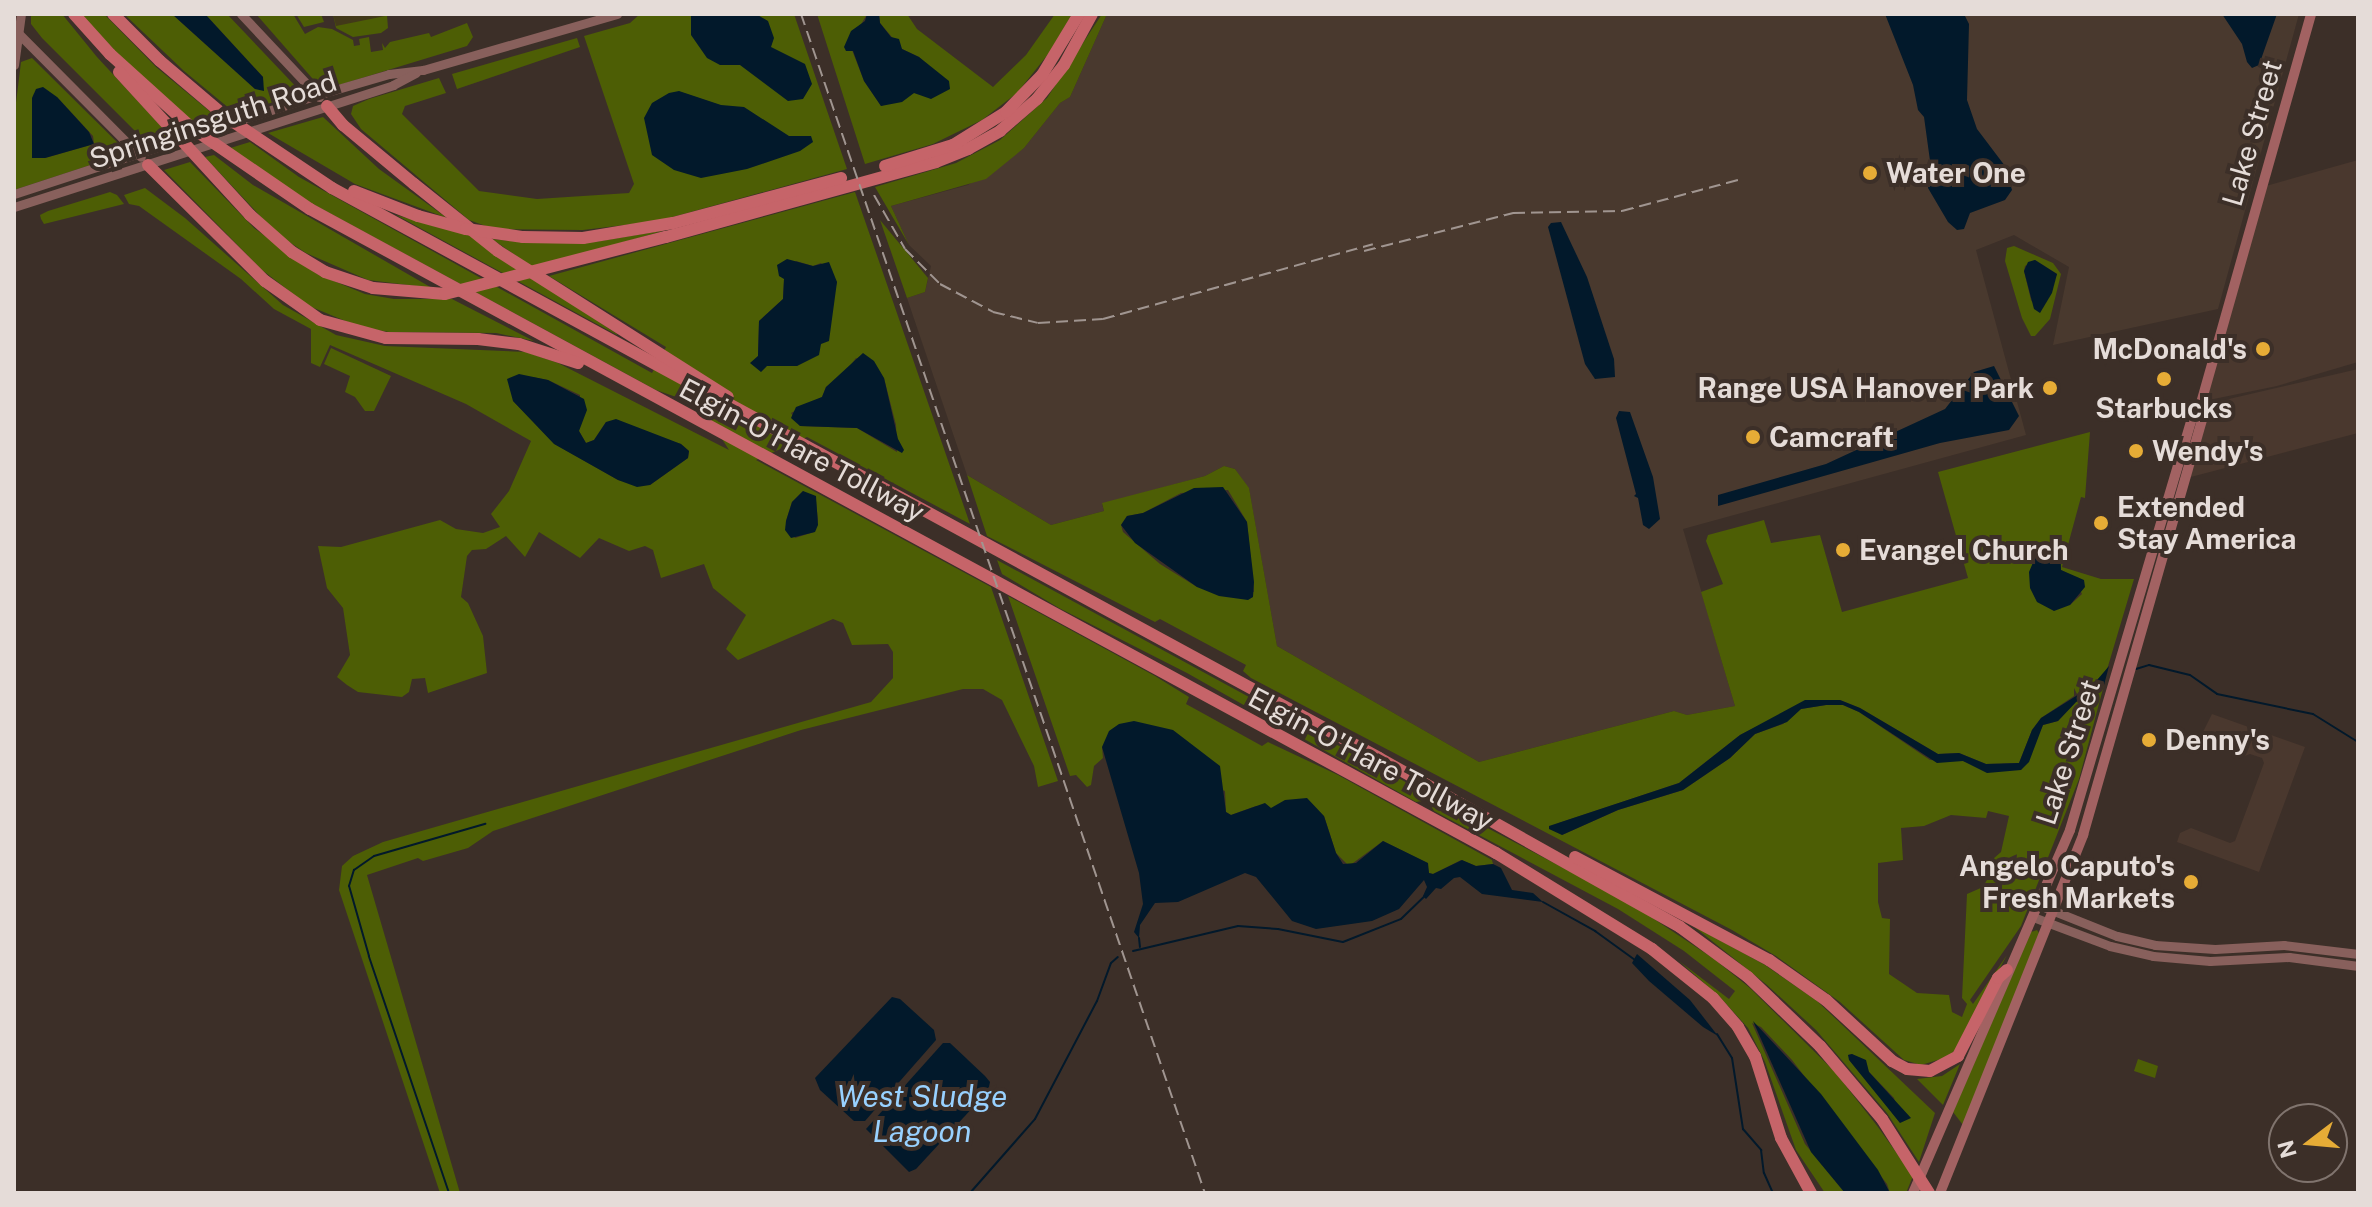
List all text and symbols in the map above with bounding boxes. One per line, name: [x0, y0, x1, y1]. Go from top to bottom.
street label: Lake Street: [2215, 56, 2289, 210]
street label: Springinsguth Road: [85, 64, 341, 176]
place label: Water One: [1886, 156, 2026, 190]
marker: Water One: [1861, 164, 1879, 182]
place label: McDonald's: [2093, 332, 2247, 366]
marker: McDonald's: [2254, 340, 2272, 358]
marker: Starbucks: [2155, 370, 2173, 388]
street label: Elgin-O'Hare Tollway: [674, 371, 930, 529]
place label: Range USA Hanover Park: [1697, 371, 2034, 405]
marker: Range USA Hanover Park: [2041, 379, 2059, 397]
place label: Starbucks: [2095, 391, 2233, 425]
place label: Camcraft: [1769, 420, 1894, 454]
marker: Camcraft: [1744, 428, 1762, 446]
place label: Wendy's: [2152, 434, 2263, 468]
marker: Wendy's: [2127, 442, 2145, 460]
place label: Extended Stay America: [2117, 490, 2297, 556]
marker: Extended Stay America: [2092, 514, 2110, 532]
place label: Evangel Church: [1859, 533, 2069, 567]
marker: Evangel Church: [1834, 541, 1852, 559]
street label: Lake Street: [2029, 675, 2107, 829]
street label: Elgin-O'Hare Tollway: [1243, 680, 1499, 838]
place label: Denny's: [2165, 723, 2270, 757]
marker: Denny's: [2140, 731, 2158, 749]
place label: Angelo Caputo's Fresh Markets: [1959, 849, 2175, 915]
marker: Angelo Caputo's Fresh Markets: [2182, 873, 2200, 891]
water label: West Sludge Lagoon: [837, 1078, 1007, 1148]
north arrow: [2268, 1103, 2348, 1183]
text: N: [2272, 1137, 2302, 1161]

